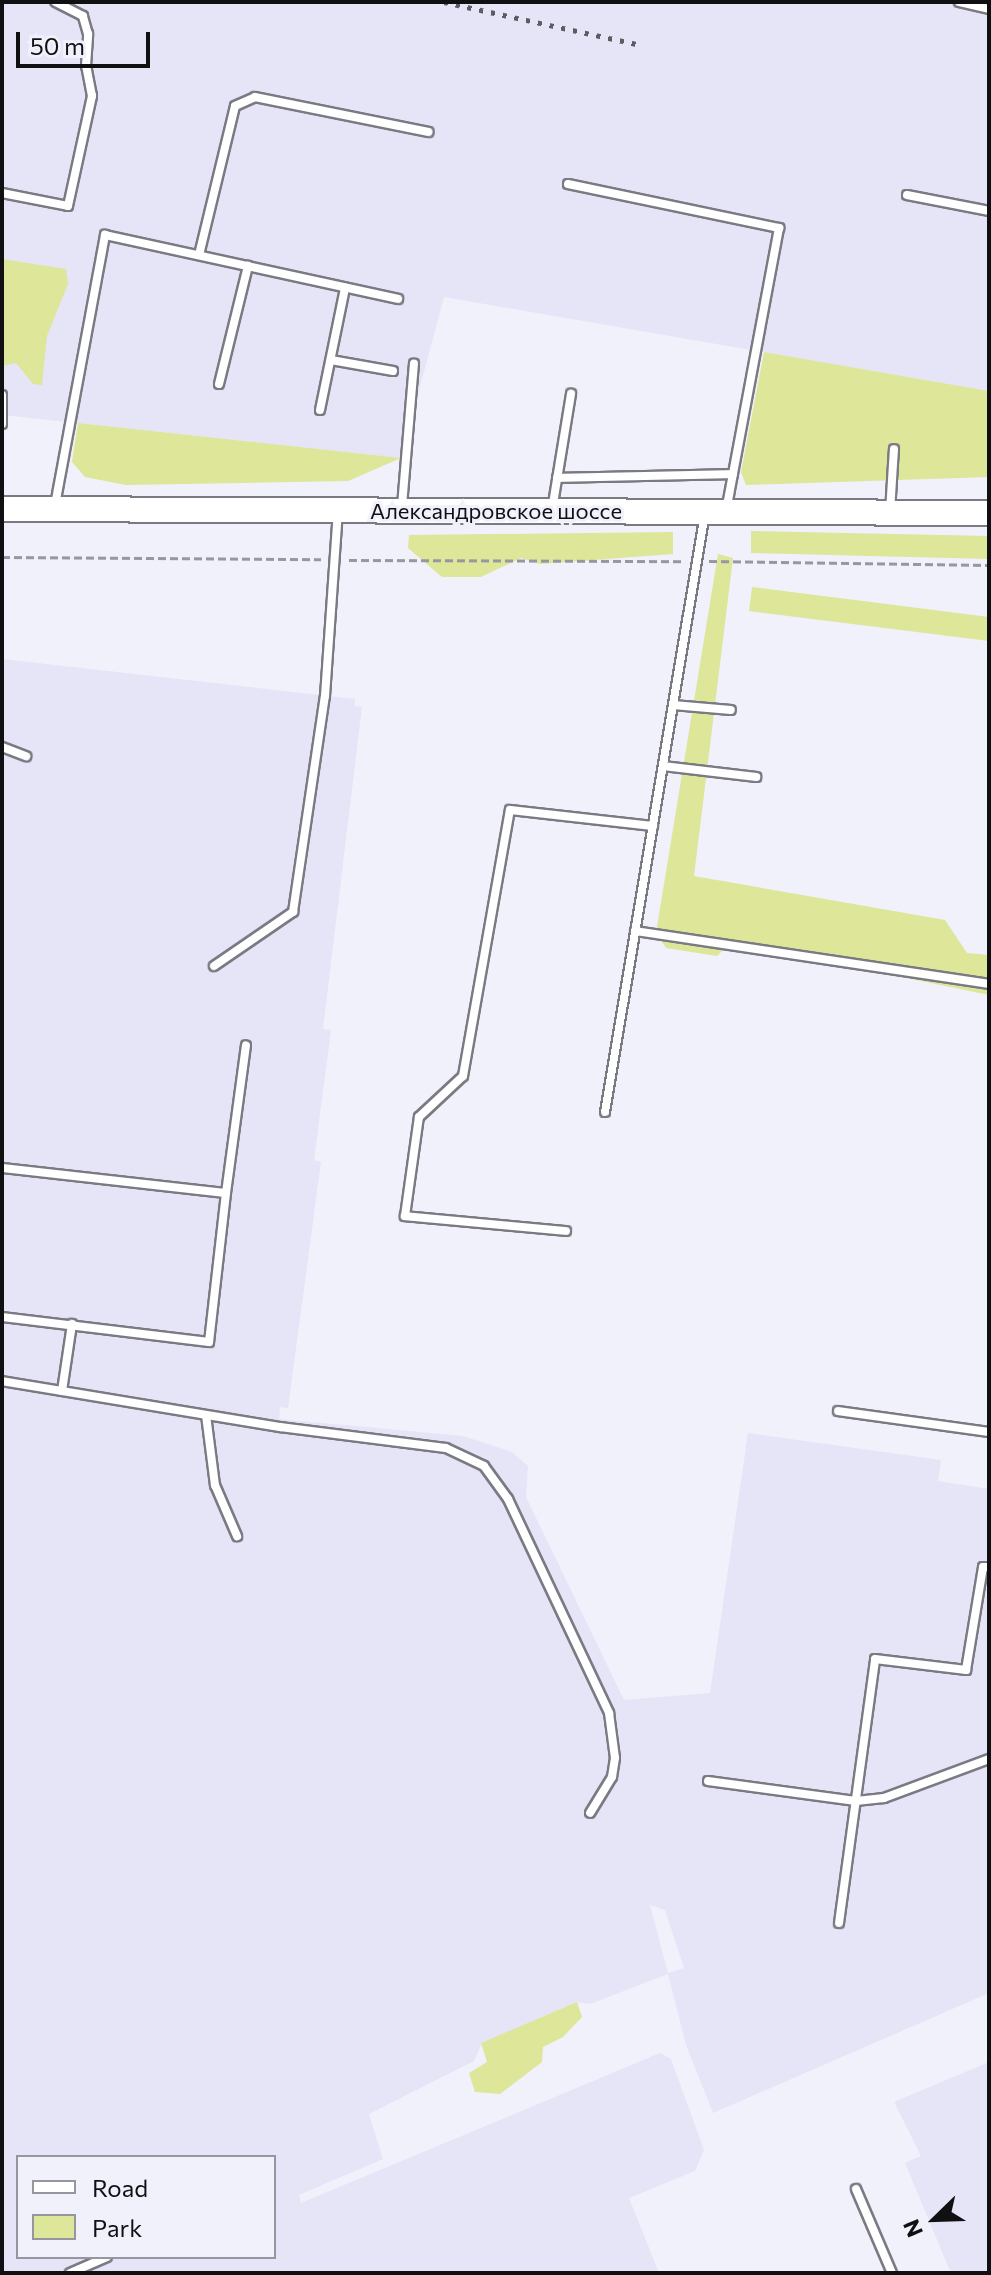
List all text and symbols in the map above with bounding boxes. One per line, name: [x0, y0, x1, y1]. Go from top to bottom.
scale bar: [20, 16, 154, 66]
text: 50 m: [30, 31, 85, 60]
street label: Александровское шоссе: [370, 498, 622, 524]
legend: [16, 2155, 276, 2259]
text: Road: [92, 2173, 148, 2202]
north arrow: [895, 2179, 975, 2259]
text: Park: [92, 2213, 142, 2242]
text: N: [897, 2216, 928, 2241]

